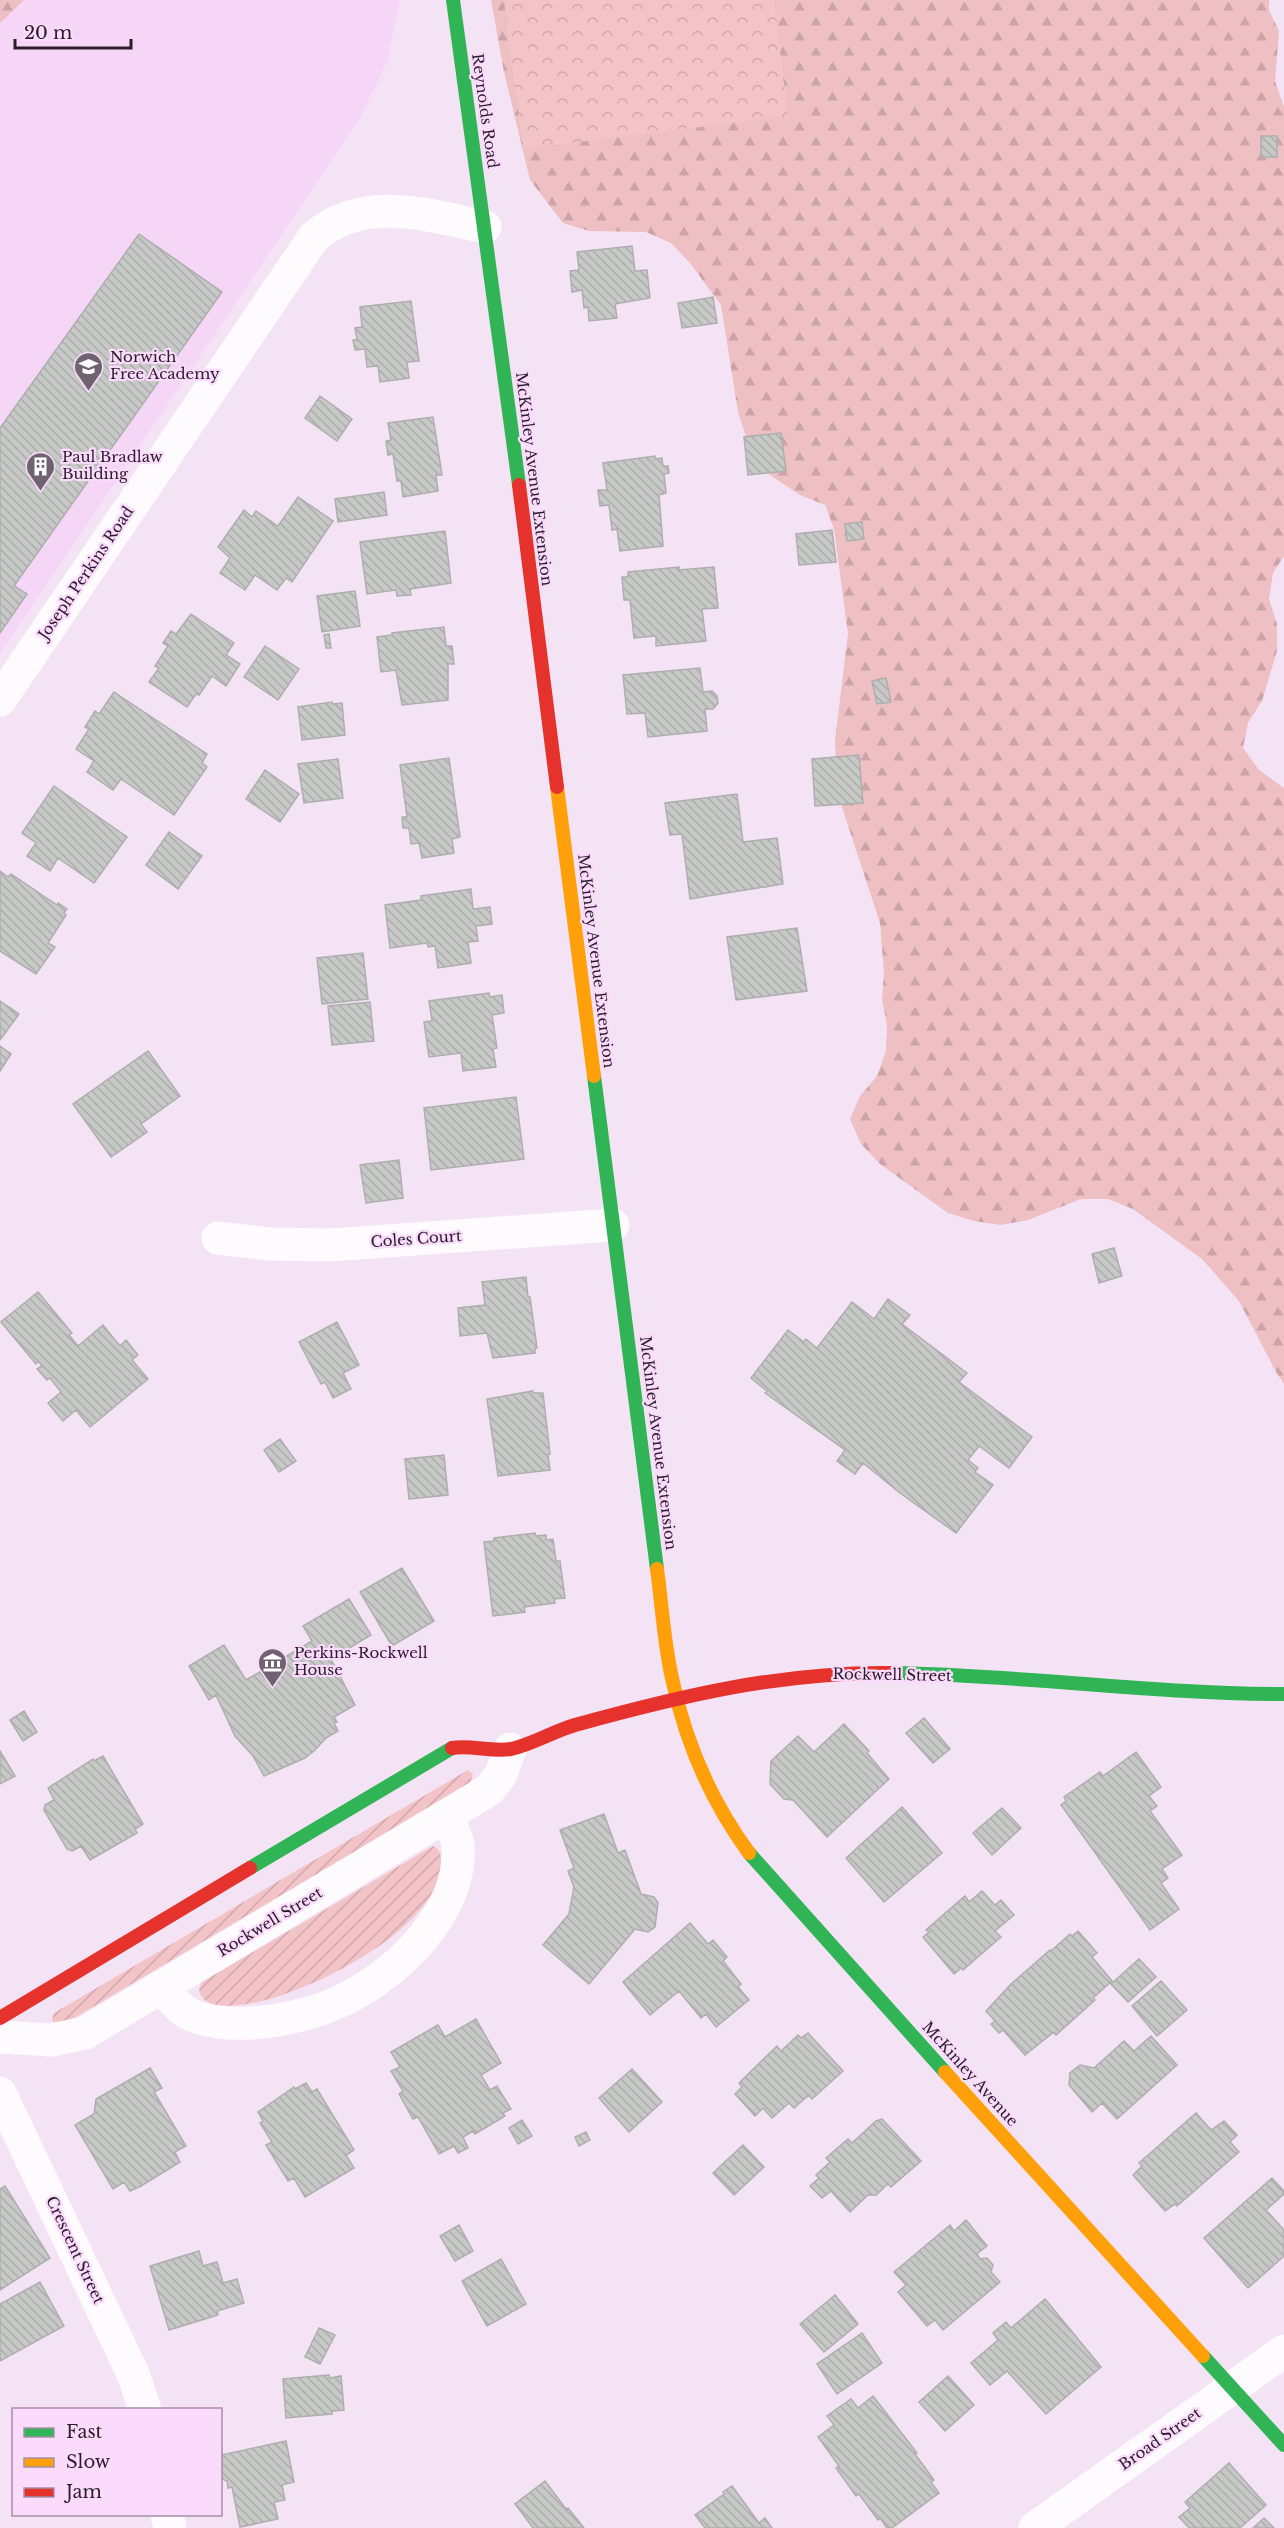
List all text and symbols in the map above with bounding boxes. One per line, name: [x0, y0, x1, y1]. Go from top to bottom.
scale bar: [15, 12, 130, 50]
text: 20 m: [24, 22, 72, 44]
street label: Reynolds Road: [468, 52, 503, 170]
place label: Norwich Free Academy: [110, 347, 220, 383]
school or university icon: Norwich Free Academy: [73, 350, 105, 392]
street label: McKinley Avenue Extension: [512, 371, 557, 587]
place label: Paul Bradlaw Building: [62, 447, 163, 483]
building icon: Paul Bradlaw Building: [25, 450, 57, 492]
street label: Joseph Perkins Road: [33, 502, 137, 645]
street label: McKinley Avenue Extension: [574, 853, 619, 1069]
street label: Coles Court: [370, 1226, 462, 1251]
street label: McKinley Avenue Extension: [636, 1335, 681, 1551]
place label: Perkins-Rockwell House: [294, 1643, 428, 1679]
museum icon: Perkins-Rockwell House: [257, 1646, 289, 1688]
street label: Rockwell Street: [832, 1664, 952, 1685]
street label: Rockwell Street: [214, 1883, 326, 1960]
street label: McKinley Avenue: [918, 2017, 1022, 2130]
street label: Crescent Street: [42, 2193, 109, 2307]
street label: Broad Street: [1115, 2403, 1205, 2474]
legend: [12, 2408, 222, 2516]
text: Fast: [66, 2421, 103, 2443]
text: Slow: [66, 2451, 111, 2473]
text: Jam: [64, 2481, 102, 2503]

